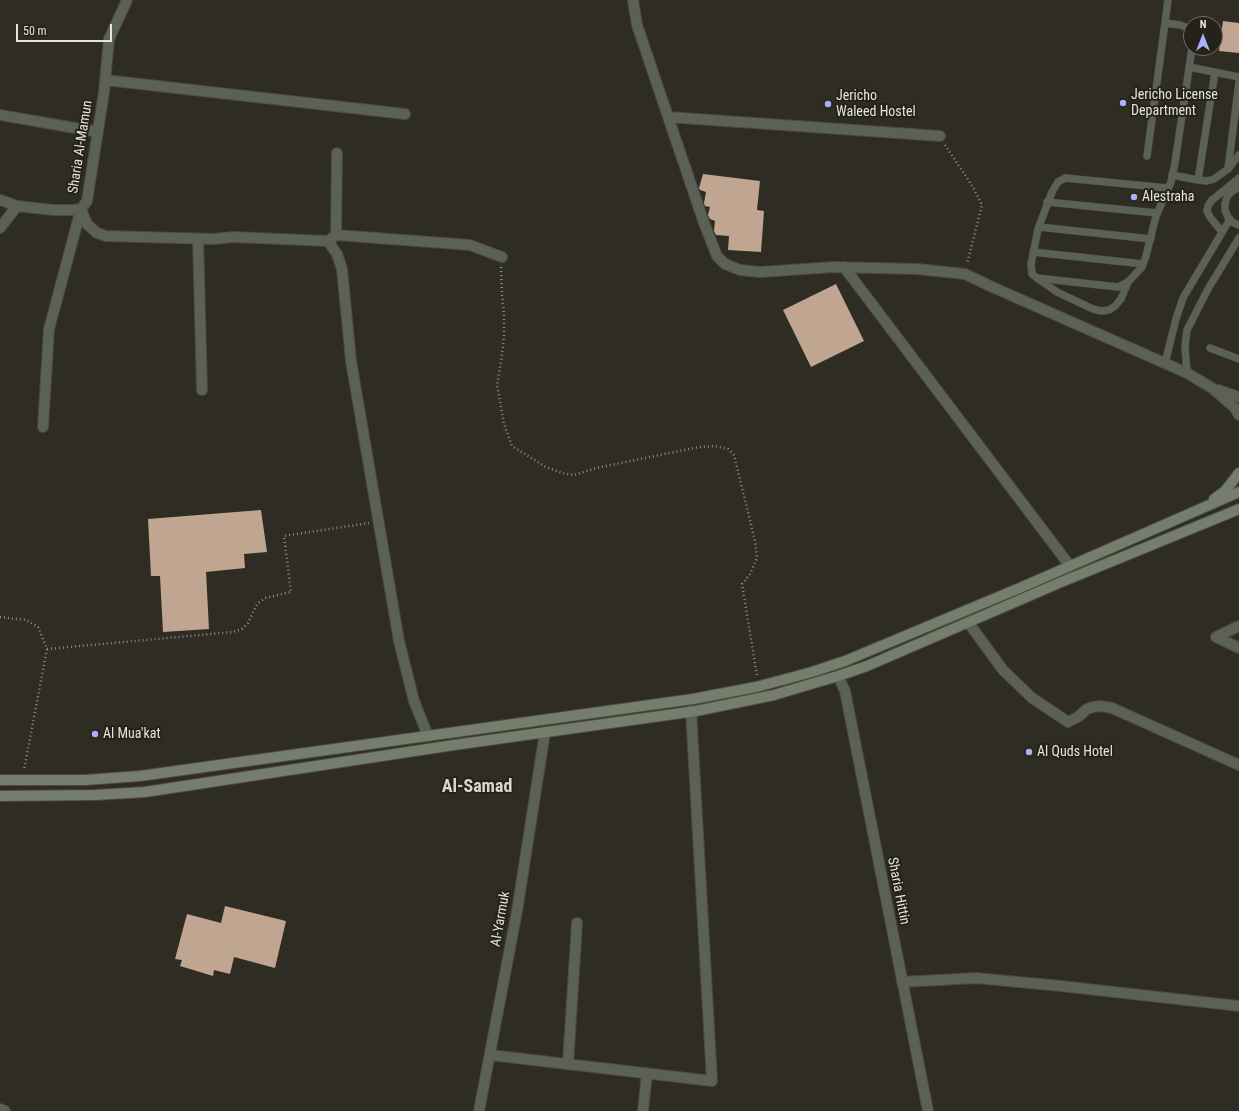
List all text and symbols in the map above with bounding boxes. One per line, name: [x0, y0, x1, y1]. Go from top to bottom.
scale bar: [18, 16, 114, 42]
north arrow: [1183, 16, 1223, 56]
text: N: [1200, 18, 1206, 31]
text: 50 m: [23, 24, 47, 38]
place label: Jericho License Department: [1131, 87, 1218, 120]
place label: Jericho Waleed Hostel: [836, 88, 916, 120]
marker: Jericho License Department: [1118, 98, 1128, 108]
street label: Sharia Al-Mamun: [65, 99, 97, 195]
marker: Jericho Waleed Hostel: [823, 99, 833, 109]
place label: Alestraha: [1142, 189, 1195, 205]
marker: Alestraha: [1129, 192, 1139, 202]
place label: Al Mua'kat: [103, 726, 161, 742]
marker: Al Mua'kat: [90, 729, 100, 739]
place label: Al Quds Hotel: [1037, 744, 1113, 760]
marker: Al Quds Hotel: [1024, 747, 1034, 757]
district label: Al-Samad: [442, 776, 512, 798]
street label: Sharia Hittin: [883, 856, 913, 926]
street label: Al-Yarmuk: [488, 890, 514, 948]

